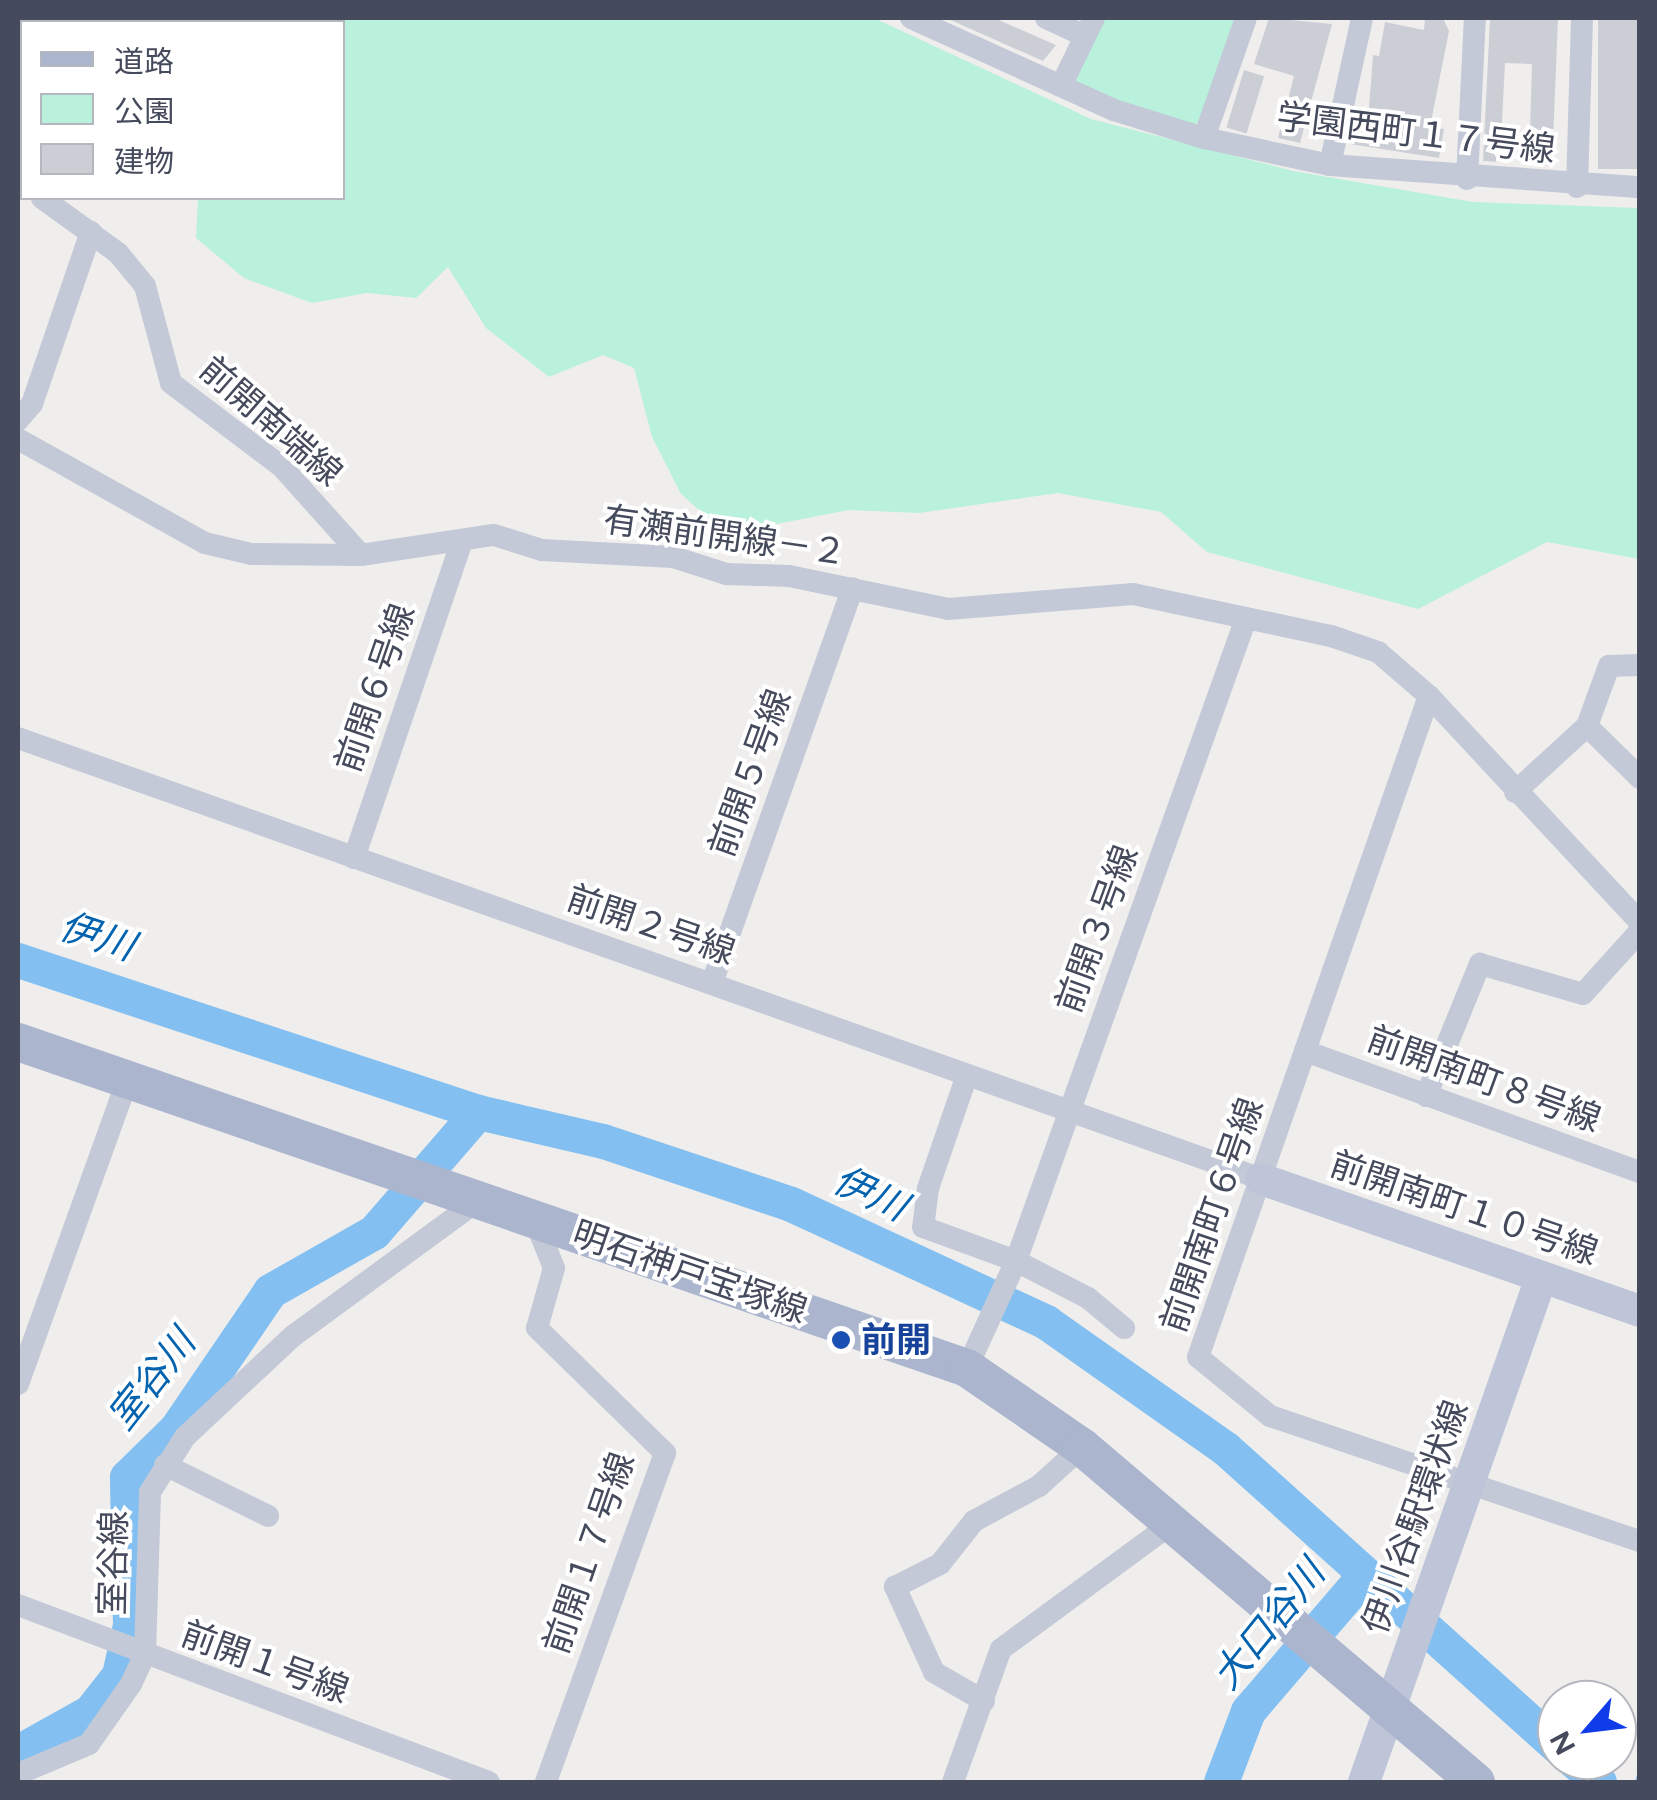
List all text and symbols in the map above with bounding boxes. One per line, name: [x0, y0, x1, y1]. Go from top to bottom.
legend: [20, 20, 345, 200]
text: 道路: [114, 43, 174, 80]
text: 公園: [114, 93, 174, 130]
street label: 学園西町１７号線: [1274, 95, 1558, 171]
text: 建物: [114, 143, 174, 180]
street label: 前開南端線: [191, 348, 351, 494]
street label: 有瀬前開線－２: [601, 498, 849, 574]
street label: 前開６号線: [327, 598, 423, 778]
street label: 前開５号線: [700, 684, 800, 862]
street label: 前開３号線: [1047, 840, 1147, 1018]
street label: 前開２号線: [561, 877, 741, 973]
water label: 伊川: [54, 904, 140, 970]
street label: 前開南町８号線: [1362, 1017, 1606, 1141]
street label: 前開南町６号線: [1152, 1092, 1272, 1338]
street label: 前開南町１０号線: [1325, 1143, 1603, 1273]
water label: 伊川: [826, 1157, 914, 1231]
street label: 明石神戸宝塚線: [567, 1212, 813, 1332]
place label: 前開: [861, 1319, 931, 1361]
water label: 室谷川: [99, 1321, 205, 1439]
marker: 前開: [830, 1329, 852, 1351]
street label: 伊川谷駅環状線: [1353, 1395, 1477, 1639]
street label: 前開１７号線: [535, 1447, 643, 1659]
street label: 室谷線: [91, 1510, 135, 1616]
water label: 大口谷川: [1203, 1552, 1335, 1698]
street label: 前開１号線: [176, 1612, 354, 1712]
north arrow: [1537, 1680, 1637, 1780]
text: N: [1542, 1726, 1582, 1761]

